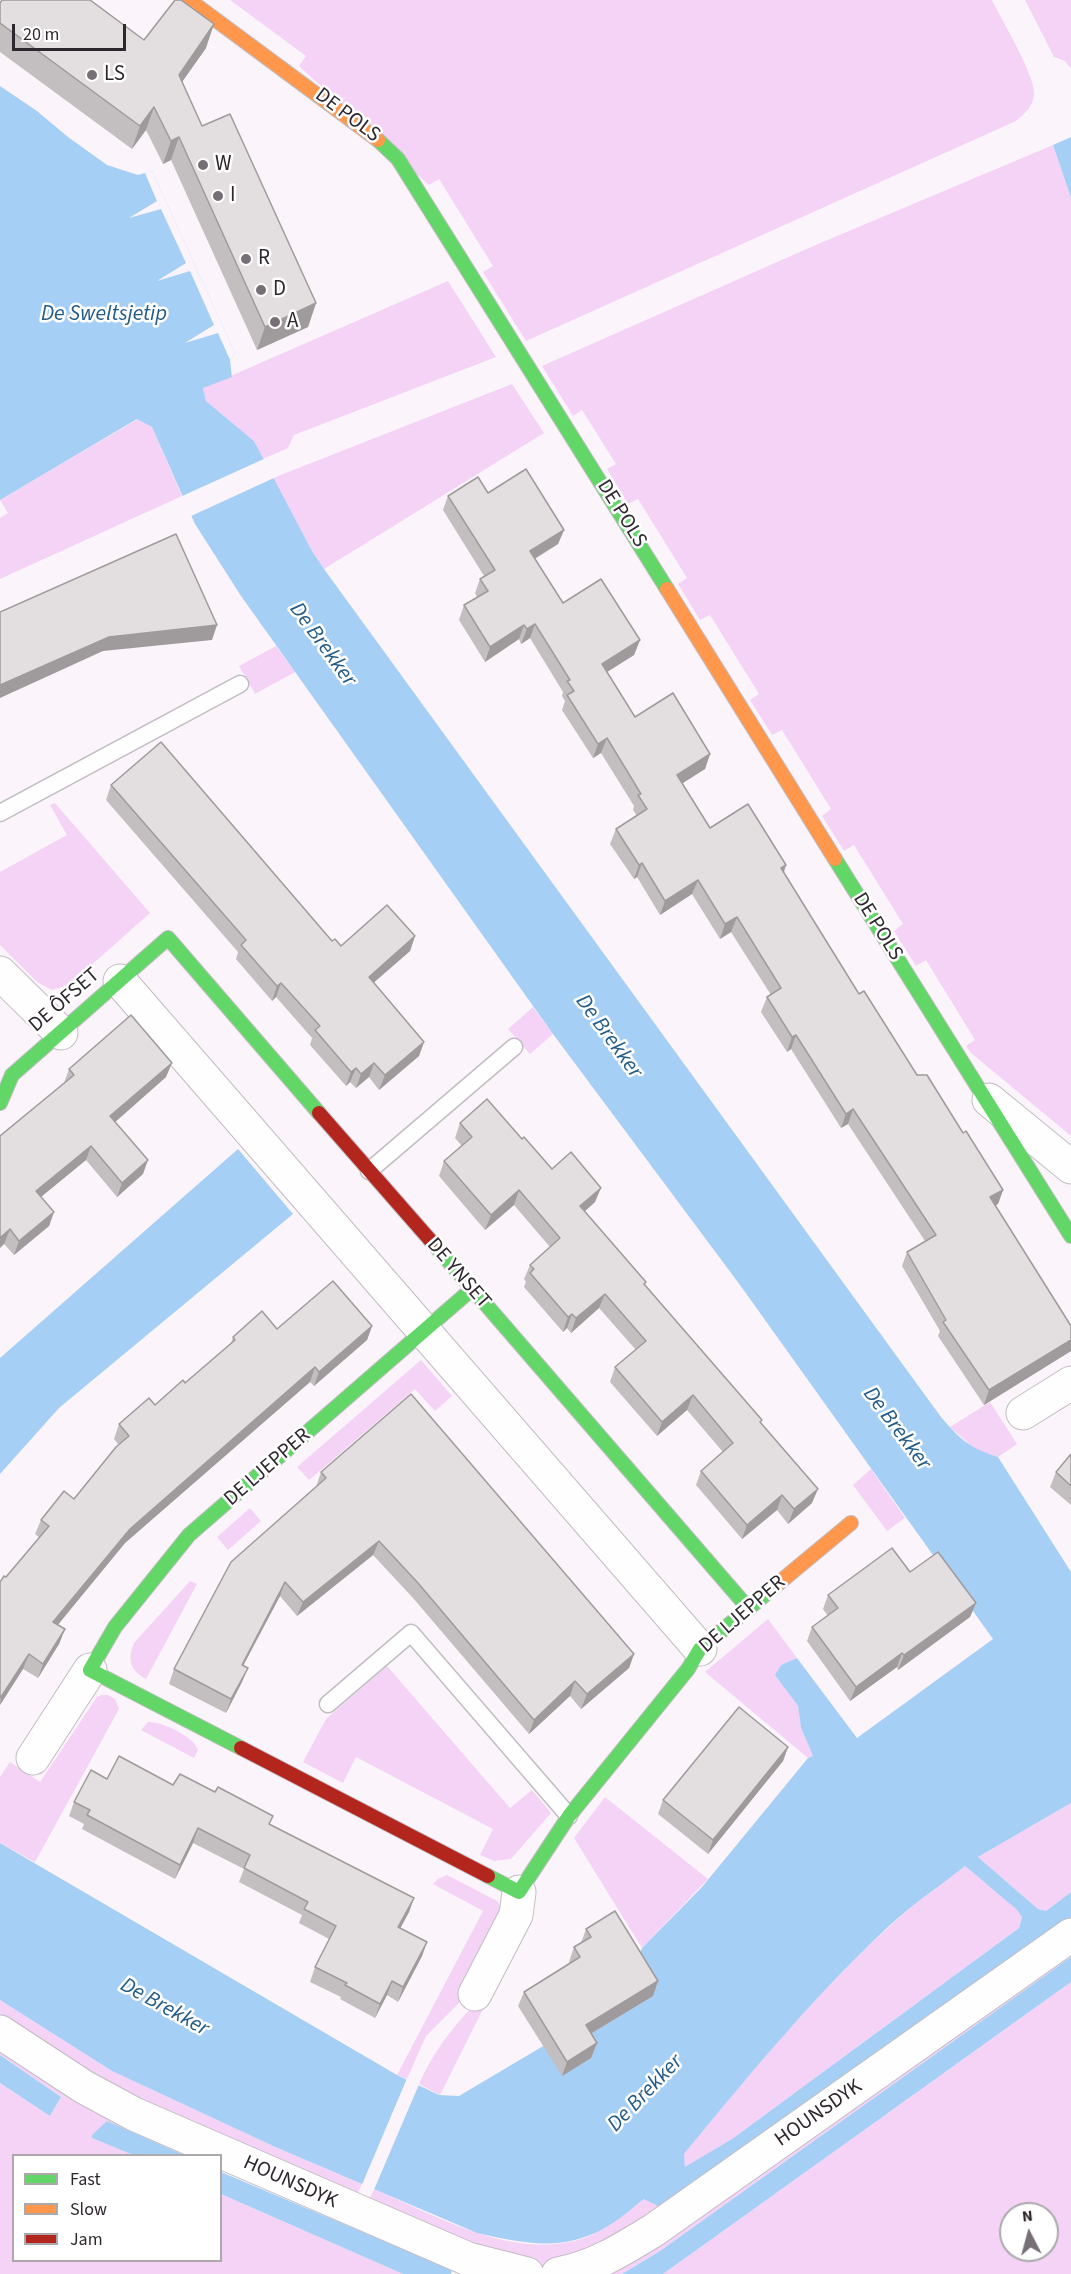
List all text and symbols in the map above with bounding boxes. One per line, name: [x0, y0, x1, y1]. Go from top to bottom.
scale bar: [15, 12, 129, 50]
text: 20 m: [23, 22, 59, 47]
place label: LS: [104, 62, 125, 88]
marker: LS: [85, 68, 99, 82]
street label: DE POLS: [309, 83, 385, 149]
place label: W: [215, 152, 232, 178]
marker: W: [196, 158, 210, 172]
place label: I: [230, 183, 236, 209]
marker: I: [211, 189, 225, 203]
place label: R: [258, 246, 270, 272]
marker: R: [239, 252, 253, 266]
place label: D: [273, 277, 286, 303]
marker: D: [254, 283, 268, 297]
water label: De Sweltsjetip: [41, 302, 167, 328]
place label: A: [287, 309, 298, 335]
marker: A: [268, 315, 282, 329]
street label: DE POLS: [590, 476, 652, 552]
water label: De Brekker: [283, 598, 361, 692]
street label: DE POLS: [846, 889, 908, 965]
street label: DE ÔFSET: [24, 963, 106, 1039]
water label: De Brekker: [569, 990, 647, 1084]
street label: DE YNSET: [421, 1234, 495, 1314]
water label: De Brekker: [856, 1382, 936, 1476]
street label: DE LJEPPER: [220, 1424, 316, 1512]
street label: DE LJEPPER: [695, 1571, 791, 1659]
water label: De Brekker: [115, 1973, 213, 2043]
water label: De Brekker: [603, 2050, 689, 2138]
street label: HOUNSDYK: [771, 2075, 867, 2153]
street label: HOUNSDYK: [239, 2151, 341, 2215]
legend: [12, 2154, 222, 2262]
text: Fast: [70, 2167, 101, 2192]
text: Slow: [70, 2197, 107, 2222]
north arrow: [999, 2202, 1059, 2262]
text: N: [1021, 2205, 1034, 2228]
text: Jam: [70, 2227, 103, 2252]

